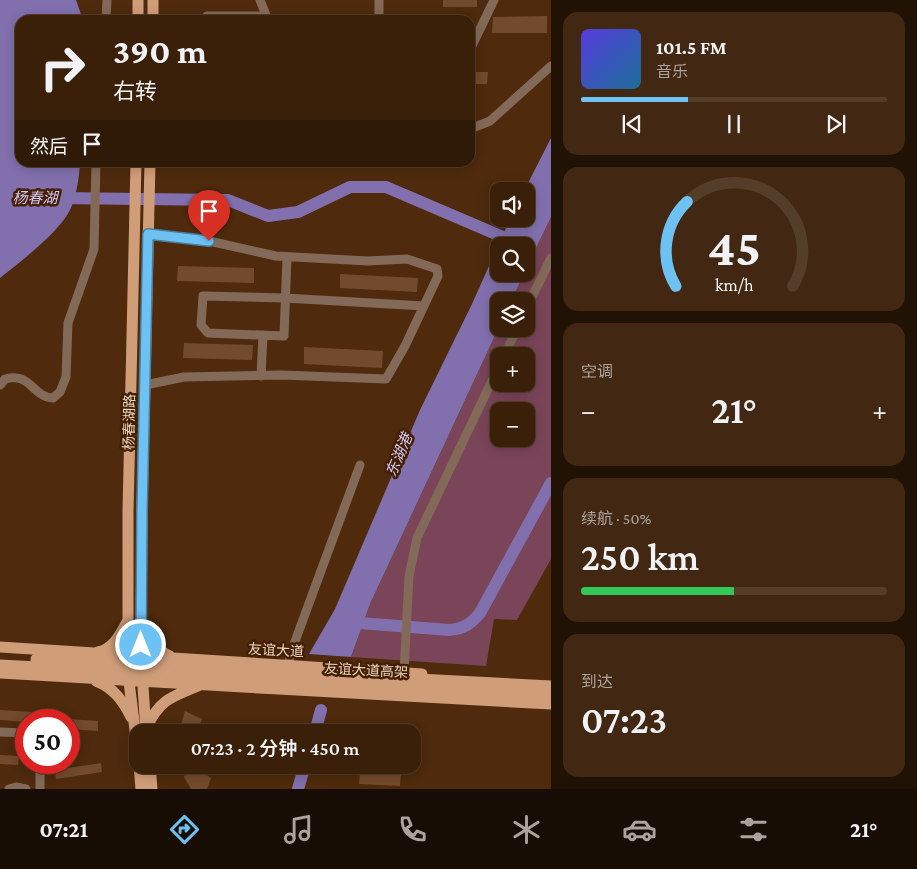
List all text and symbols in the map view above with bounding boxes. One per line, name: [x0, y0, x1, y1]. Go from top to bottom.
text: 390 m: [113, 32, 207, 71]
icon: right: [30, 35, 95, 100]
text: 101.5 FM: [656, 37, 727, 58]
text: 音乐: [656, 63, 688, 80]
text: 右转: [113, 79, 157, 104]
icon: previous: [618, 110, 646, 138]
icon: pause: [720, 110, 748, 138]
icon: next: [822, 110, 850, 138]
icon: arrive: [78, 130, 106, 158]
text: 然后: [30, 136, 68, 157]
map controls: [490, 182, 535, 447]
button: sound: [490, 182, 535, 227]
water label: 杨春湖: [12, 190, 59, 206]
pin: [188, 190, 230, 241]
icon: arrive: [195, 197, 223, 225]
text: 45: [707, 218, 761, 276]
button: search: [490, 237, 535, 282]
text: km/h: [715, 275, 754, 295]
button: layers: [490, 292, 535, 337]
button: +: [490, 347, 535, 392]
text: 空调: [581, 363, 613, 380]
text: 21°: [711, 389, 757, 431]
street label: 杨春湖路: [121, 394, 137, 450]
text: −: [581, 395, 596, 426]
text: +: [872, 395, 887, 426]
button: −: [490, 402, 535, 447]
water label: 东湖港: [383, 429, 416, 479]
text: 续航 · 50%: [581, 510, 651, 527]
text: 250 km: [581, 536, 699, 578]
position arrow: [114, 618, 166, 670]
street label: 友谊大道: [248, 641, 304, 659]
street label: 友谊大道高架: [324, 660, 408, 680]
text: 到达: [581, 673, 613, 690]
text: 07:23: [581, 699, 667, 741]
speed limit sign: 50: [15, 709, 80, 774]
text: 07:23 · 2 分钟 · 450 m: [191, 738, 359, 759]
icon: directions: [167, 812, 202, 847]
icon: music: [281, 812, 316, 847]
icon: phone: [395, 812, 430, 847]
icon: climate: [509, 812, 544, 847]
icon: car: [622, 812, 657, 847]
icon: filters: [736, 812, 771, 847]
text: 07:21: [39, 817, 88, 842]
text: 21°: [850, 817, 877, 842]

